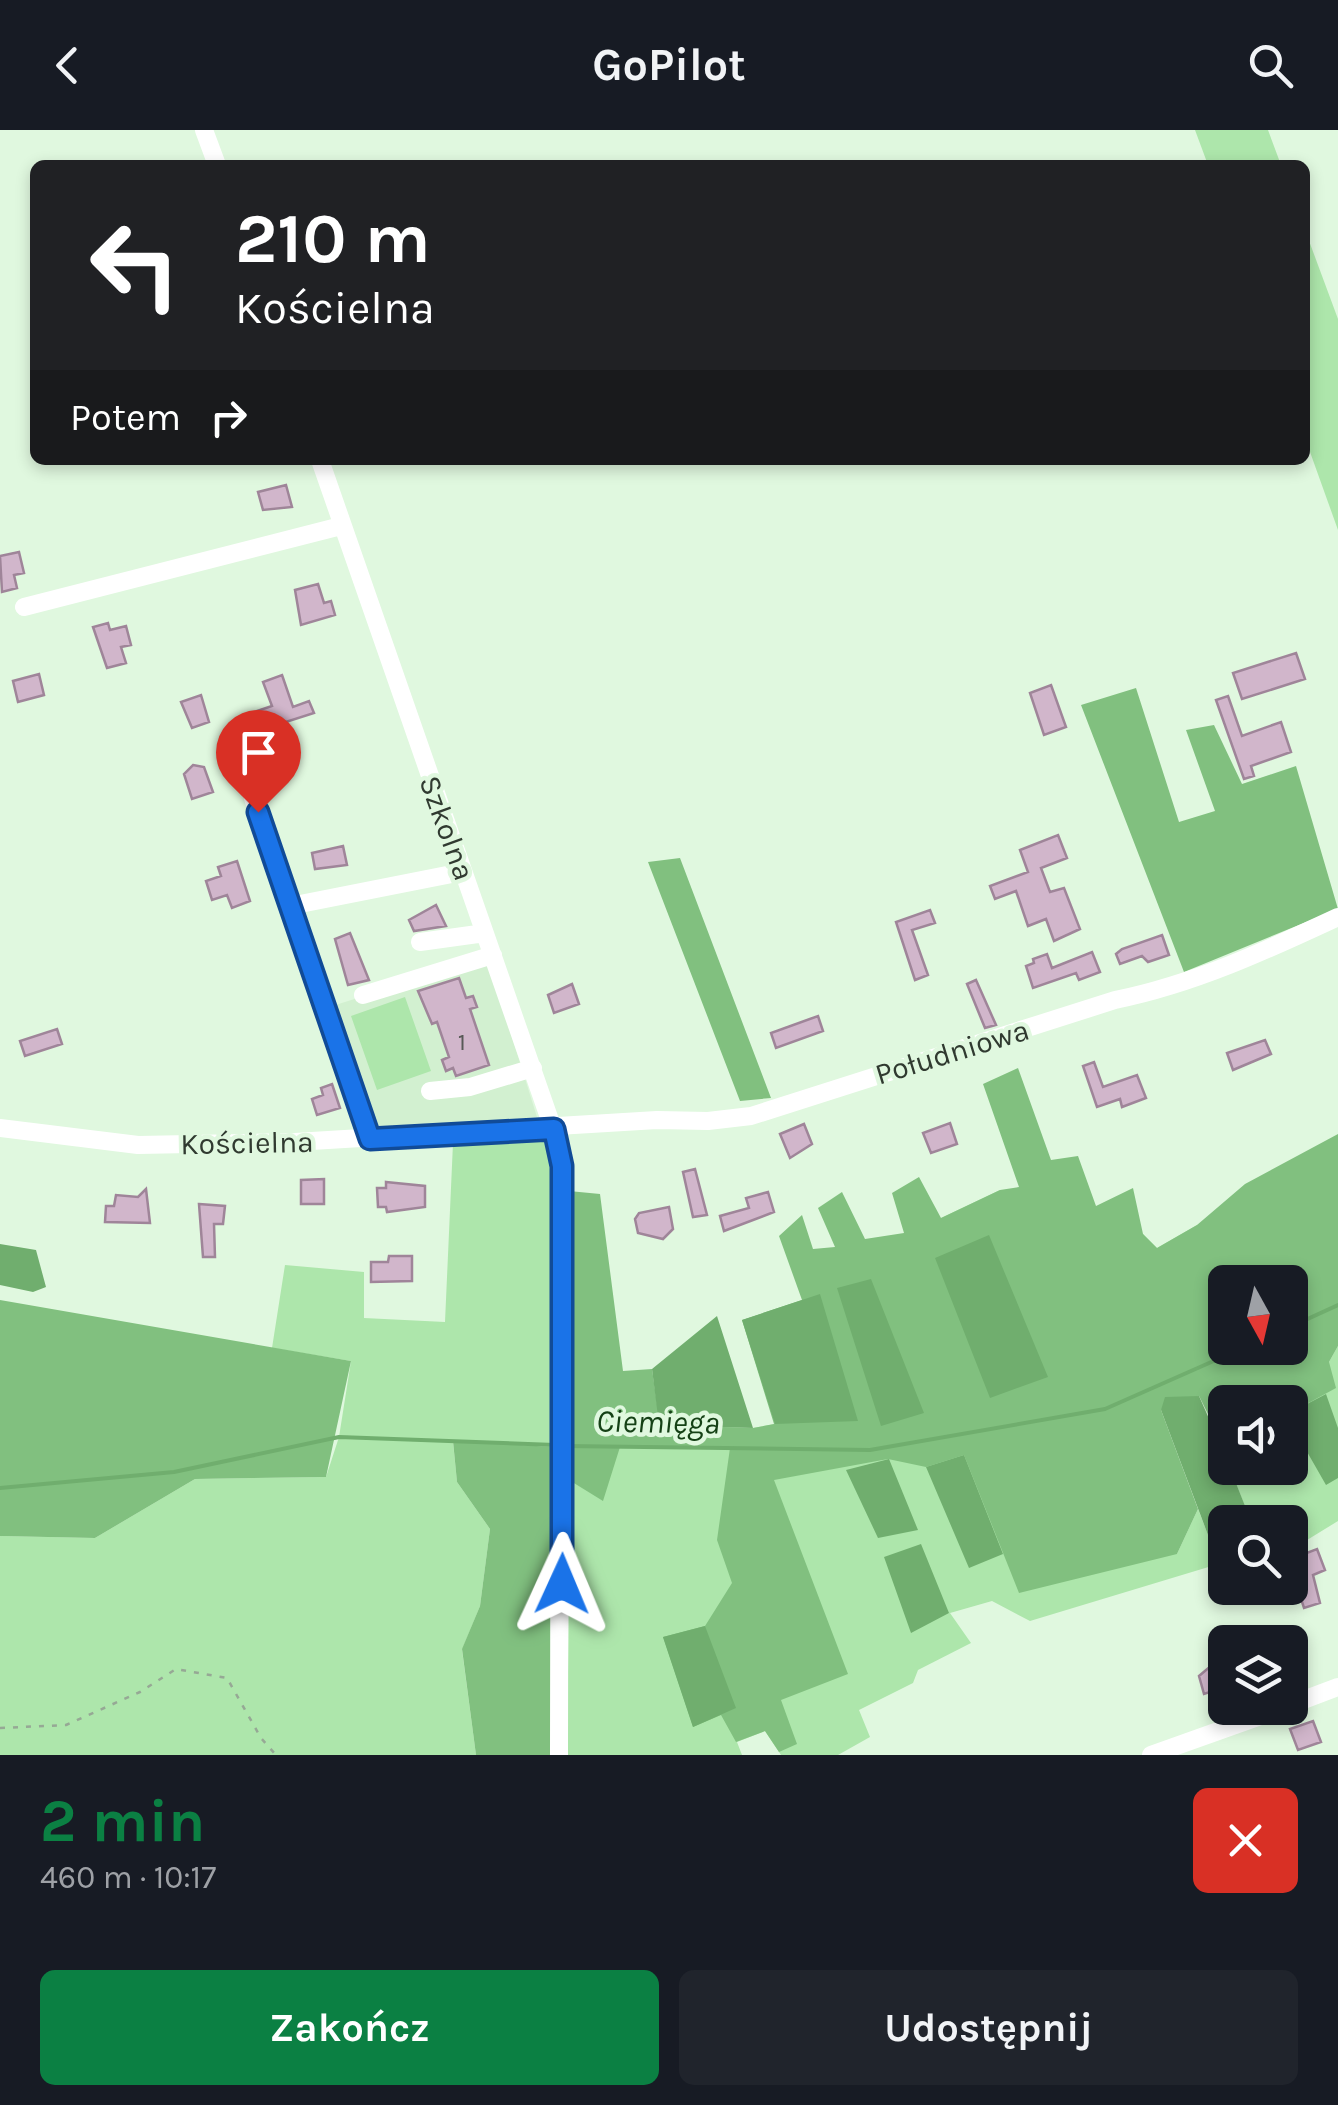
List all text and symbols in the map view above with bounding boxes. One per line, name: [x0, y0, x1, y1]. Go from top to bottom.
icon: back: [40, 38, 95, 93]
icon: search: [1243, 38, 1298, 93]
text: GoPilot: [592, 39, 746, 91]
text: 210 m: [235, 198, 431, 280]
icon: left: [70, 200, 200, 330]
text: Kościelna: [235, 282, 435, 334]
icon: right: [201, 390, 256, 445]
text: Potem: [70, 395, 181, 440]
pin: [216, 710, 301, 813]
icon: arrive: [231, 725, 286, 780]
street label: Szkolna: [411, 771, 483, 885]
street label: Południowa: [871, 1012, 1033, 1092]
house number: 1: [458, 1027, 466, 1056]
street label: Kościelna: [180, 1124, 314, 1162]
north arrow: [1208, 1265, 1308, 1365]
map controls: [1208, 1265, 1308, 1725]
button: sound: [1208, 1385, 1308, 1485]
water label: Ciemięga: [596, 1402, 720, 1442]
button: search: [1208, 1505, 1308, 1605]
position arrow: [510, 1532, 614, 1636]
button: layers: [1208, 1625, 1308, 1725]
text: 2 min: [40, 1786, 205, 1856]
button: close: [1193, 1788, 1298, 1893]
text: 460 m · 10:17: [40, 1859, 216, 1896]
button: Zakończ: [40, 1970, 659, 2085]
button: Udostępnij: [679, 1970, 1298, 2085]

